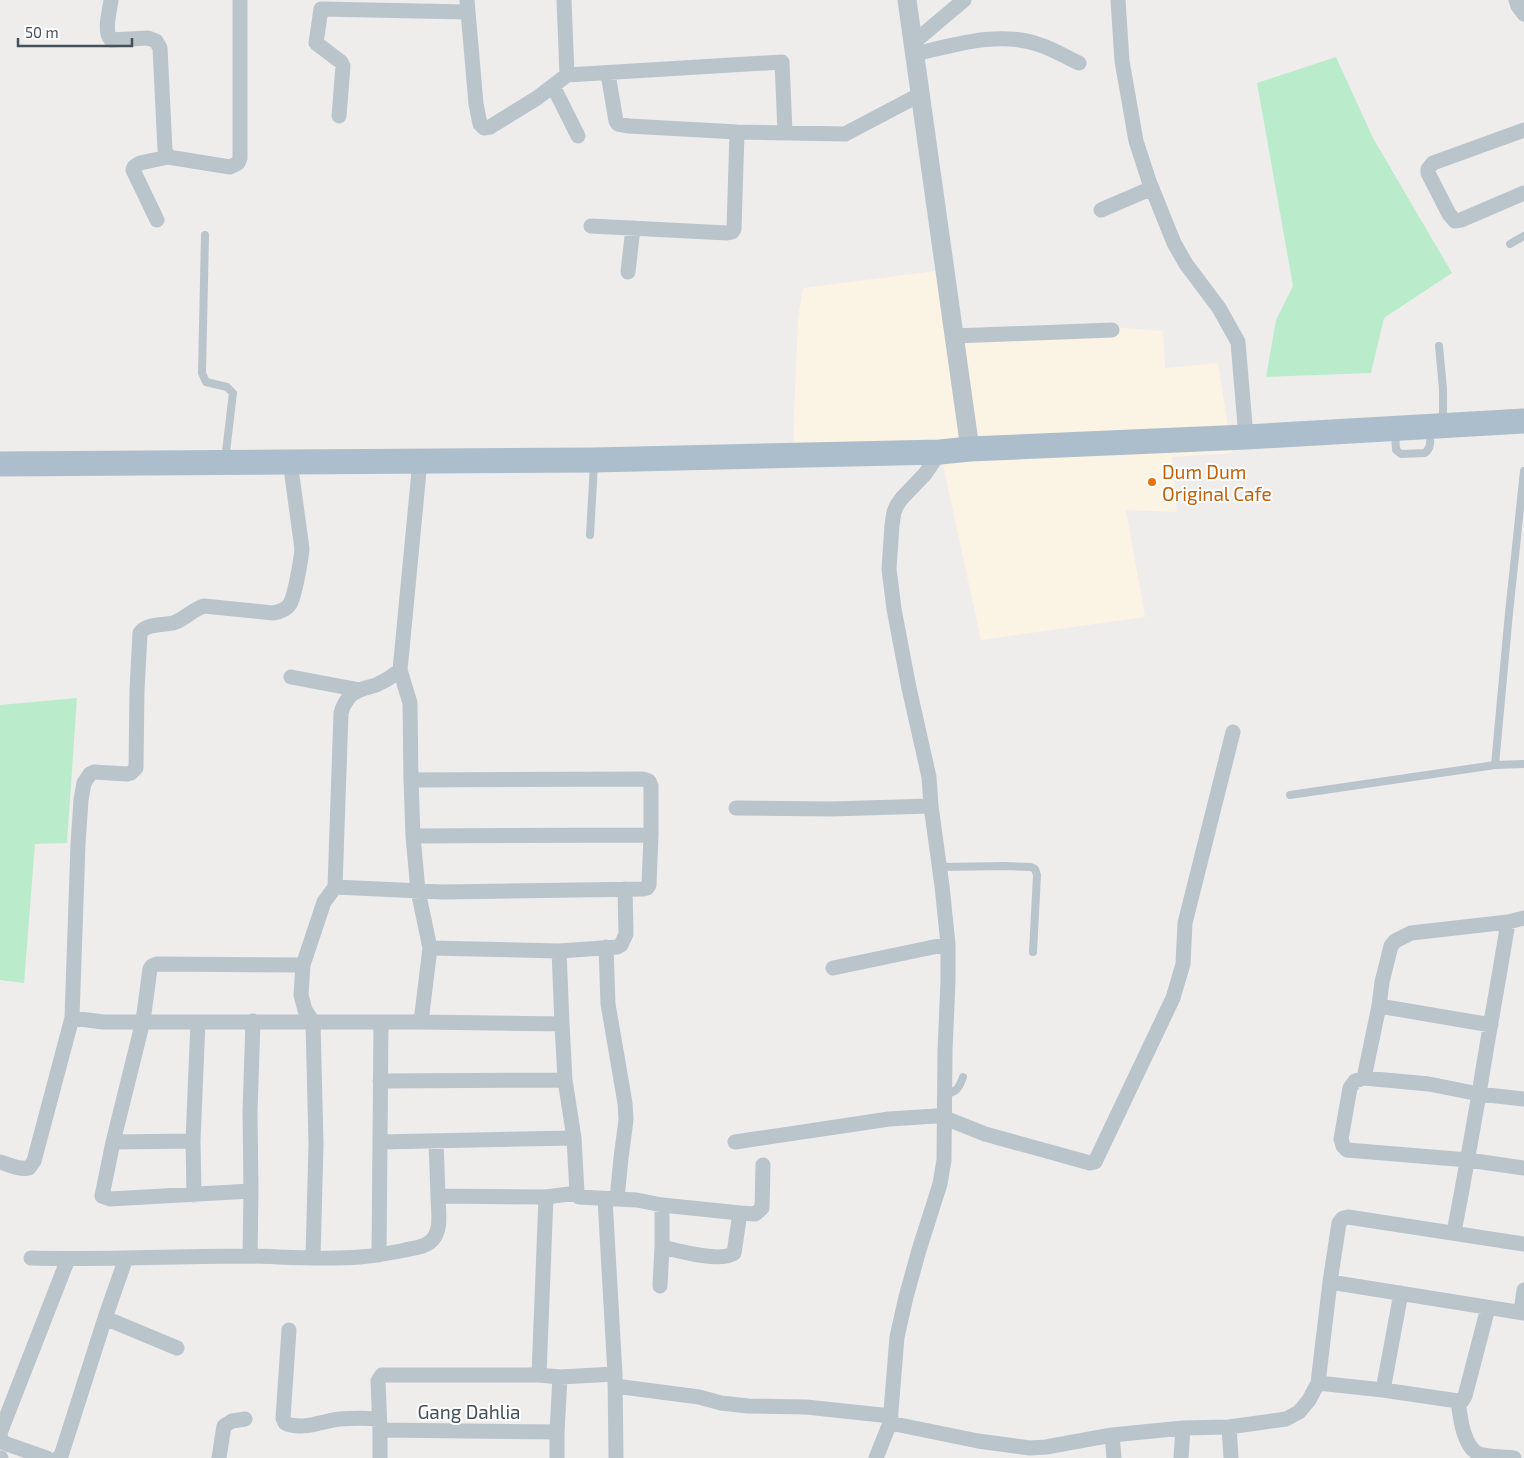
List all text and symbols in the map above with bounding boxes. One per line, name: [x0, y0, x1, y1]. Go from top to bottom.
scale bar: [18, 15, 131, 47]
text: 50 m: [25, 23, 59, 41]
place label: Dum Dum Original Cafe: [1162, 460, 1272, 505]
marker: Dum Dum Original Cafe: [1146, 476, 1158, 488]
street label: Gang Dahlia: [417, 1400, 521, 1423]

